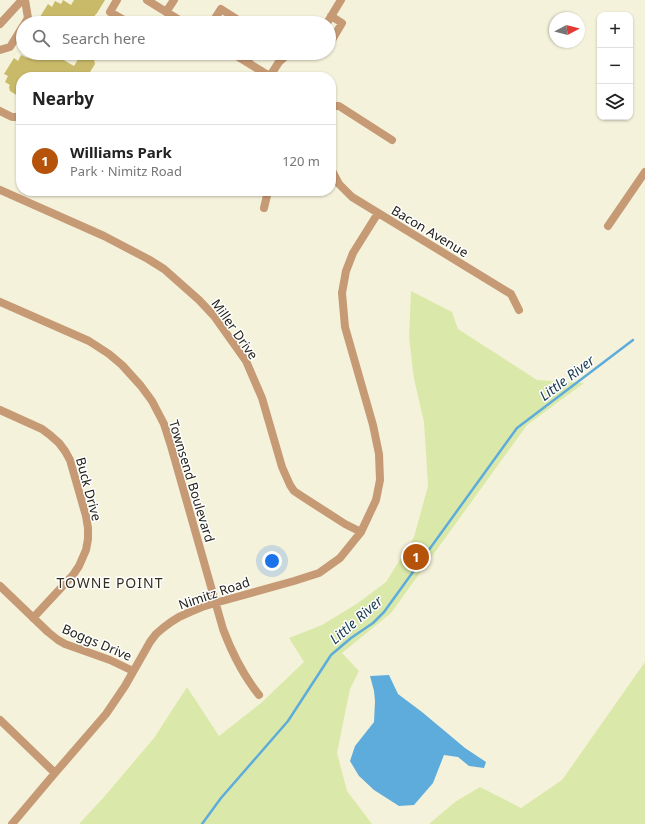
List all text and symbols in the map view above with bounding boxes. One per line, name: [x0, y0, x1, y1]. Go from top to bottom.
north arrow: [549, 12, 585, 48]
map controls: [597, 12, 633, 120]
button: +: [597, 12, 633, 48]
search box: [16, 16, 336, 60]
icon: search: [30, 27, 52, 49]
text: Search here: [62, 28, 145, 48]
button: −: [597, 48, 633, 84]
button: layers: [597, 84, 633, 120]
text: Nearby: [32, 87, 94, 110]
text: Williams Park: [70, 142, 172, 162]
text: 1: [41, 152, 49, 170]
text: 120 m: [282, 152, 320, 170]
text: Park · Nimitz Road: [70, 162, 182, 180]
street label: Bacon Avenue: [388, 201, 472, 261]
street label: Miller Drive: [208, 295, 262, 363]
water label: Little River: [535, 350, 599, 405]
street label: Townsend Boulevard: [165, 418, 219, 544]
street label: Buck Drive: [72, 455, 106, 523]
pin: 1: [403, 542, 429, 572]
your location: [262, 551, 282, 571]
street label: Nimitz Road: [176, 572, 252, 614]
district label: TOWNE POINT: [57, 573, 163, 592]
water label: Little River: [325, 591, 387, 648]
street label: Boggs Drive: [59, 619, 135, 665]

